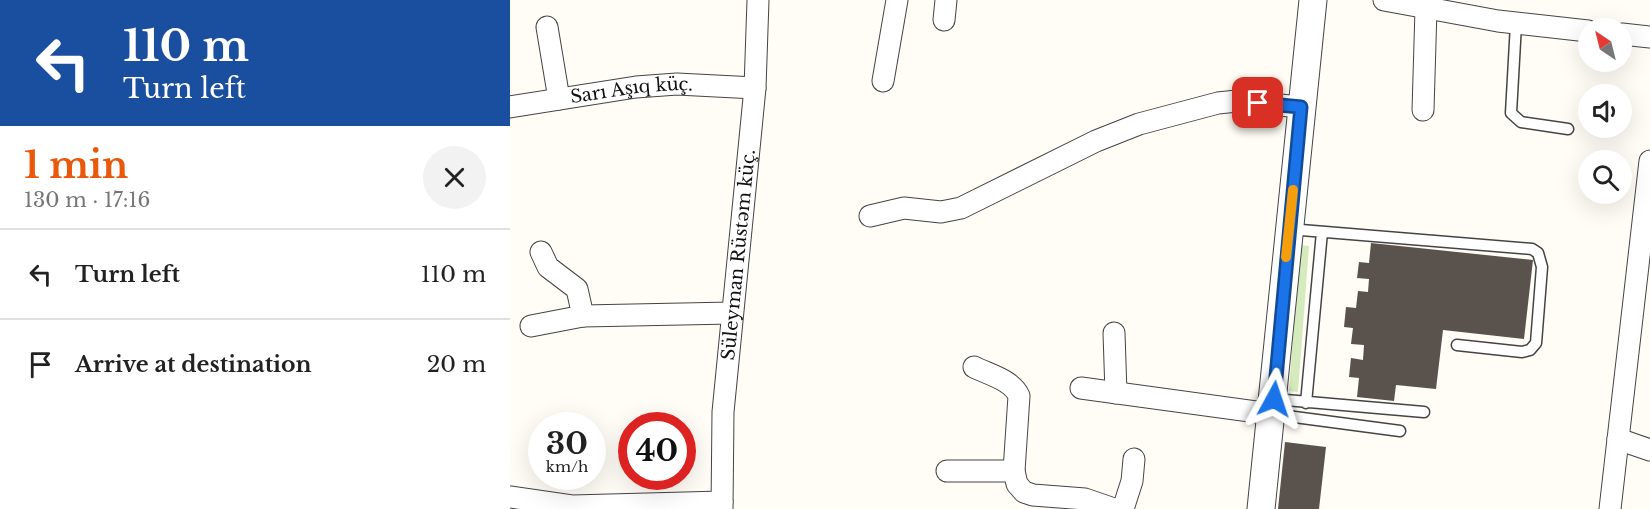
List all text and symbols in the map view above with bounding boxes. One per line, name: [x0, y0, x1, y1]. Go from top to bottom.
north arrow: [1578, 18, 1632, 72]
map controls: [1578, 18, 1632, 204]
text: 110 m: [123, 20, 249, 72]
icon: left: [24, 24, 102, 102]
text: Turn left: [123, 72, 246, 105]
street label: Sarı Aşıq küç.: [569, 73, 694, 108]
pin: [1232, 77, 1283, 128]
button: sound: [1578, 84, 1632, 138]
icon: arrive: [1241, 86, 1274, 119]
text: 1 min: [24, 143, 128, 188]
button: close: [423, 146, 486, 209]
street label: Süleyman Rüstəm küç.: [717, 148, 760, 361]
button: search: [1578, 150, 1632, 204]
text: 130 m · 17:16: [24, 188, 150, 212]
icon: left: [24, 258, 57, 291]
text: Turn left: [75, 261, 180, 288]
text: 110 m: [421, 261, 486, 288]
icon: arrive: [24, 348, 57, 381]
text: Arrive at destination: [75, 351, 312, 378]
text: 20 m: [427, 351, 486, 378]
position arrow: [1242, 367, 1306, 431]
speed limit sign: 40: [618, 412, 696, 490]
text: 30: [546, 425, 588, 462]
text: km/h: [546, 457, 588, 476]

